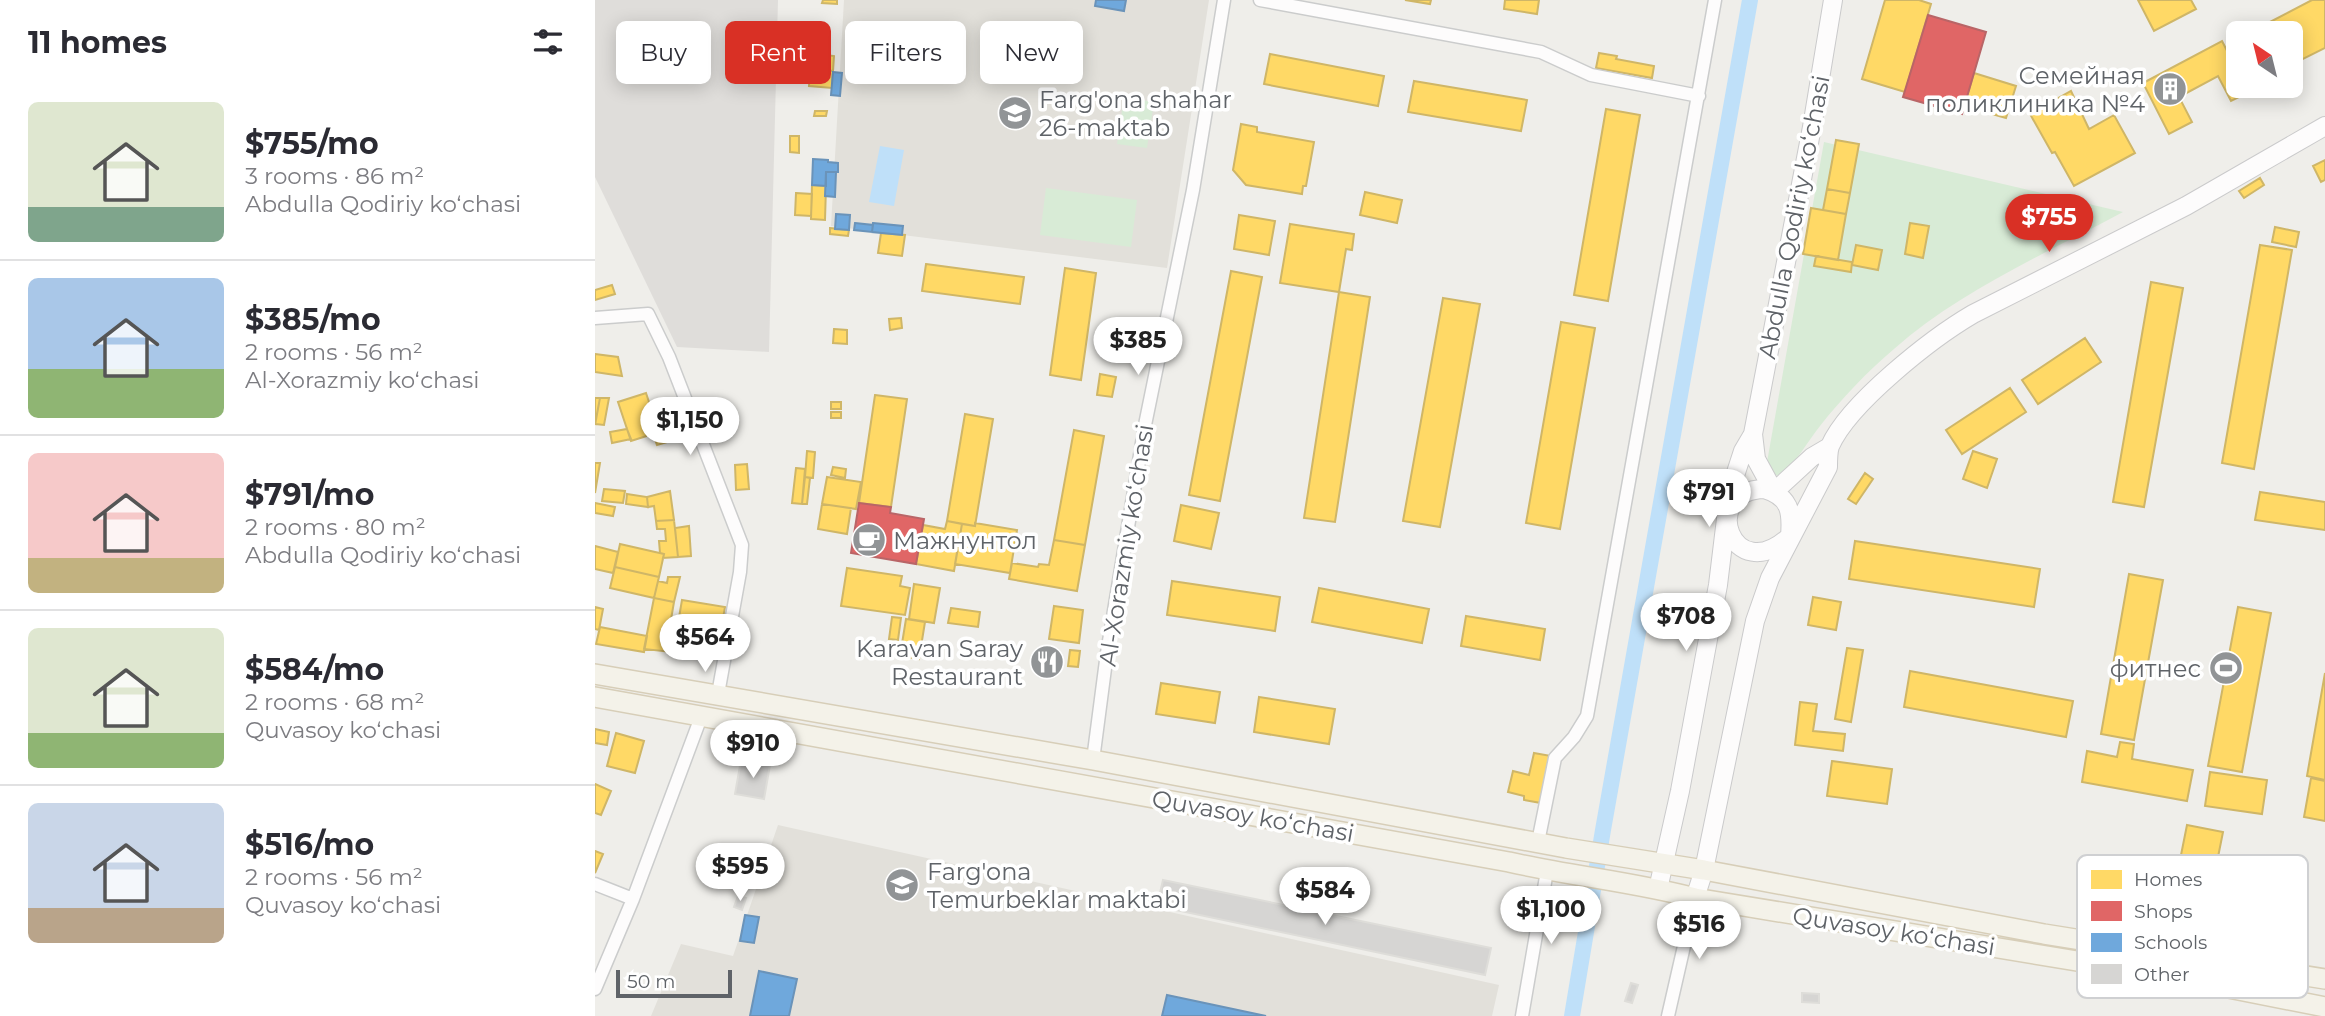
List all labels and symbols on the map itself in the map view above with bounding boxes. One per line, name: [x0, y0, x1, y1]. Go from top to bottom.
north arrow: [2226, 21, 2303, 98]
place label: Семейная поликлиника №4: [1925, 61, 2145, 118]
building icon: Семейная поликлиника №4: [2151, 70, 2189, 108]
street label: Abdulla Qodiriy koʻchasi: [1752, 73, 1836, 361]
place label: Farg'ona shahar 26-maktab: [1039, 85, 1232, 142]
school or university icon: Farg'ona shahar 26-maktab: [996, 94, 1034, 132]
pin: $755: [2008, 194, 2090, 254]
pin: $385: [1097, 318, 1179, 377]
pin: $1,150: [633, 398, 747, 457]
street label: Al-Xorazmiy koʻchasi: [1093, 422, 1159, 668]
pin: $791: [1668, 470, 1750, 529]
cafe icon: Мажнунтол: [850, 521, 888, 559]
place label: Мажнунтол: [893, 526, 1037, 555]
pin: $708: [1645, 594, 1727, 653]
pin: $564: [664, 614, 746, 674]
place label: Karavan Saray Restaurant: [856, 634, 1023, 691]
restaurant icon: Karavan Saray Restaurant: [1028, 643, 1066, 681]
sports icon: фитнес: [2207, 649, 2245, 687]
place label: фитнес: [2110, 654, 2201, 683]
pin: $910: [712, 720, 794, 780]
street label: Quvasoy koʻchasi: [1150, 784, 1356, 848]
pin: $595: [699, 844, 781, 903]
legend: [2077, 855, 2308, 998]
place label: Farg'ona Temurbeklar maktabi: [927, 857, 1187, 914]
school or university icon: Farg'ona Temurbeklar maktabi: [883, 866, 921, 904]
pin: $584: [1284, 867, 1366, 927]
text: Homes: [2134, 868, 2202, 891]
pin: $1,100: [1494, 886, 1608, 946]
text: Shops: [2134, 900, 2193, 923]
street label: Quvasoy koʻchasi: [1791, 901, 1997, 961]
pin: $516: [1658, 902, 1740, 961]
text: Schools: [2134, 931, 2207, 954]
text: Other: [2134, 963, 2190, 986]
scale bar: [616, 967, 731, 999]

